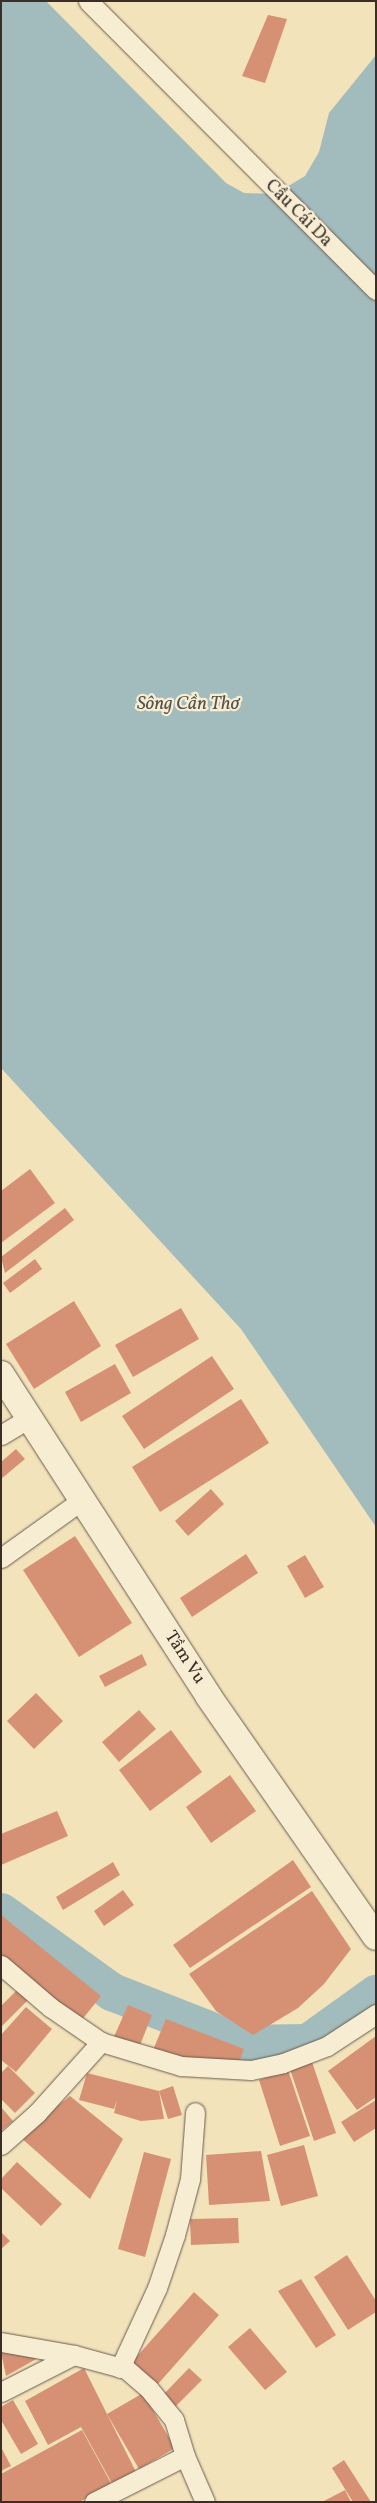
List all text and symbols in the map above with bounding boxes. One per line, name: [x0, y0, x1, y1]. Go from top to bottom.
street label: Cầu Cái Da: [260, 176, 336, 252]
water label: Sông Cần Thơ: [137, 694, 239, 716]
street label: Tầm Vu: [159, 1627, 209, 1689]

